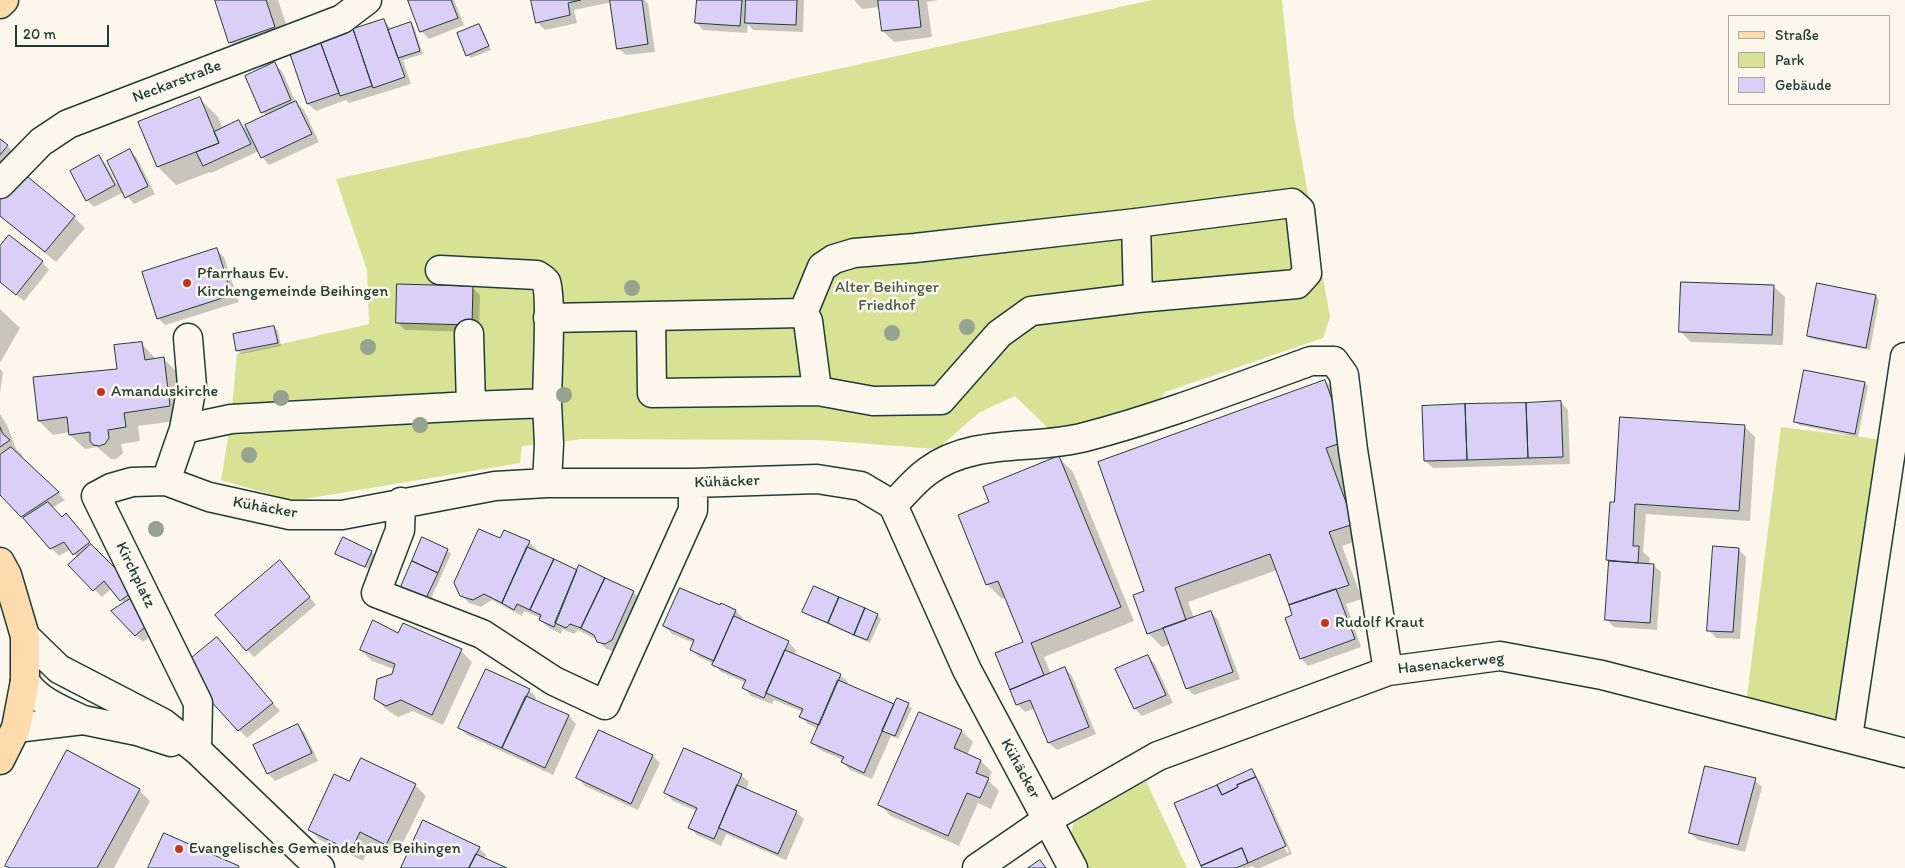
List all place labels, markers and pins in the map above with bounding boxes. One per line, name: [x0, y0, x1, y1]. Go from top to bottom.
place label: Pfarrhaus Ev. Kirchengemeinde Beihingen: [197, 264, 388, 302]
marker: Pfarrhaus Ev. Kirchengemeinde Beihingen: [181, 277, 193, 289]
place label: Amanduskirche: [111, 382, 218, 402]
marker: Amanduskirche: [95, 386, 107, 398]
place label: Rudolf Kraut: [1335, 613, 1424, 633]
marker: Rudolf Kraut: [1319, 617, 1331, 629]
place label: Evangelisches Gemeindehaus Beihingen: [189, 839, 461, 859]
marker: Evangelisches Gemeindehaus Beihingen: [173, 843, 185, 855]

